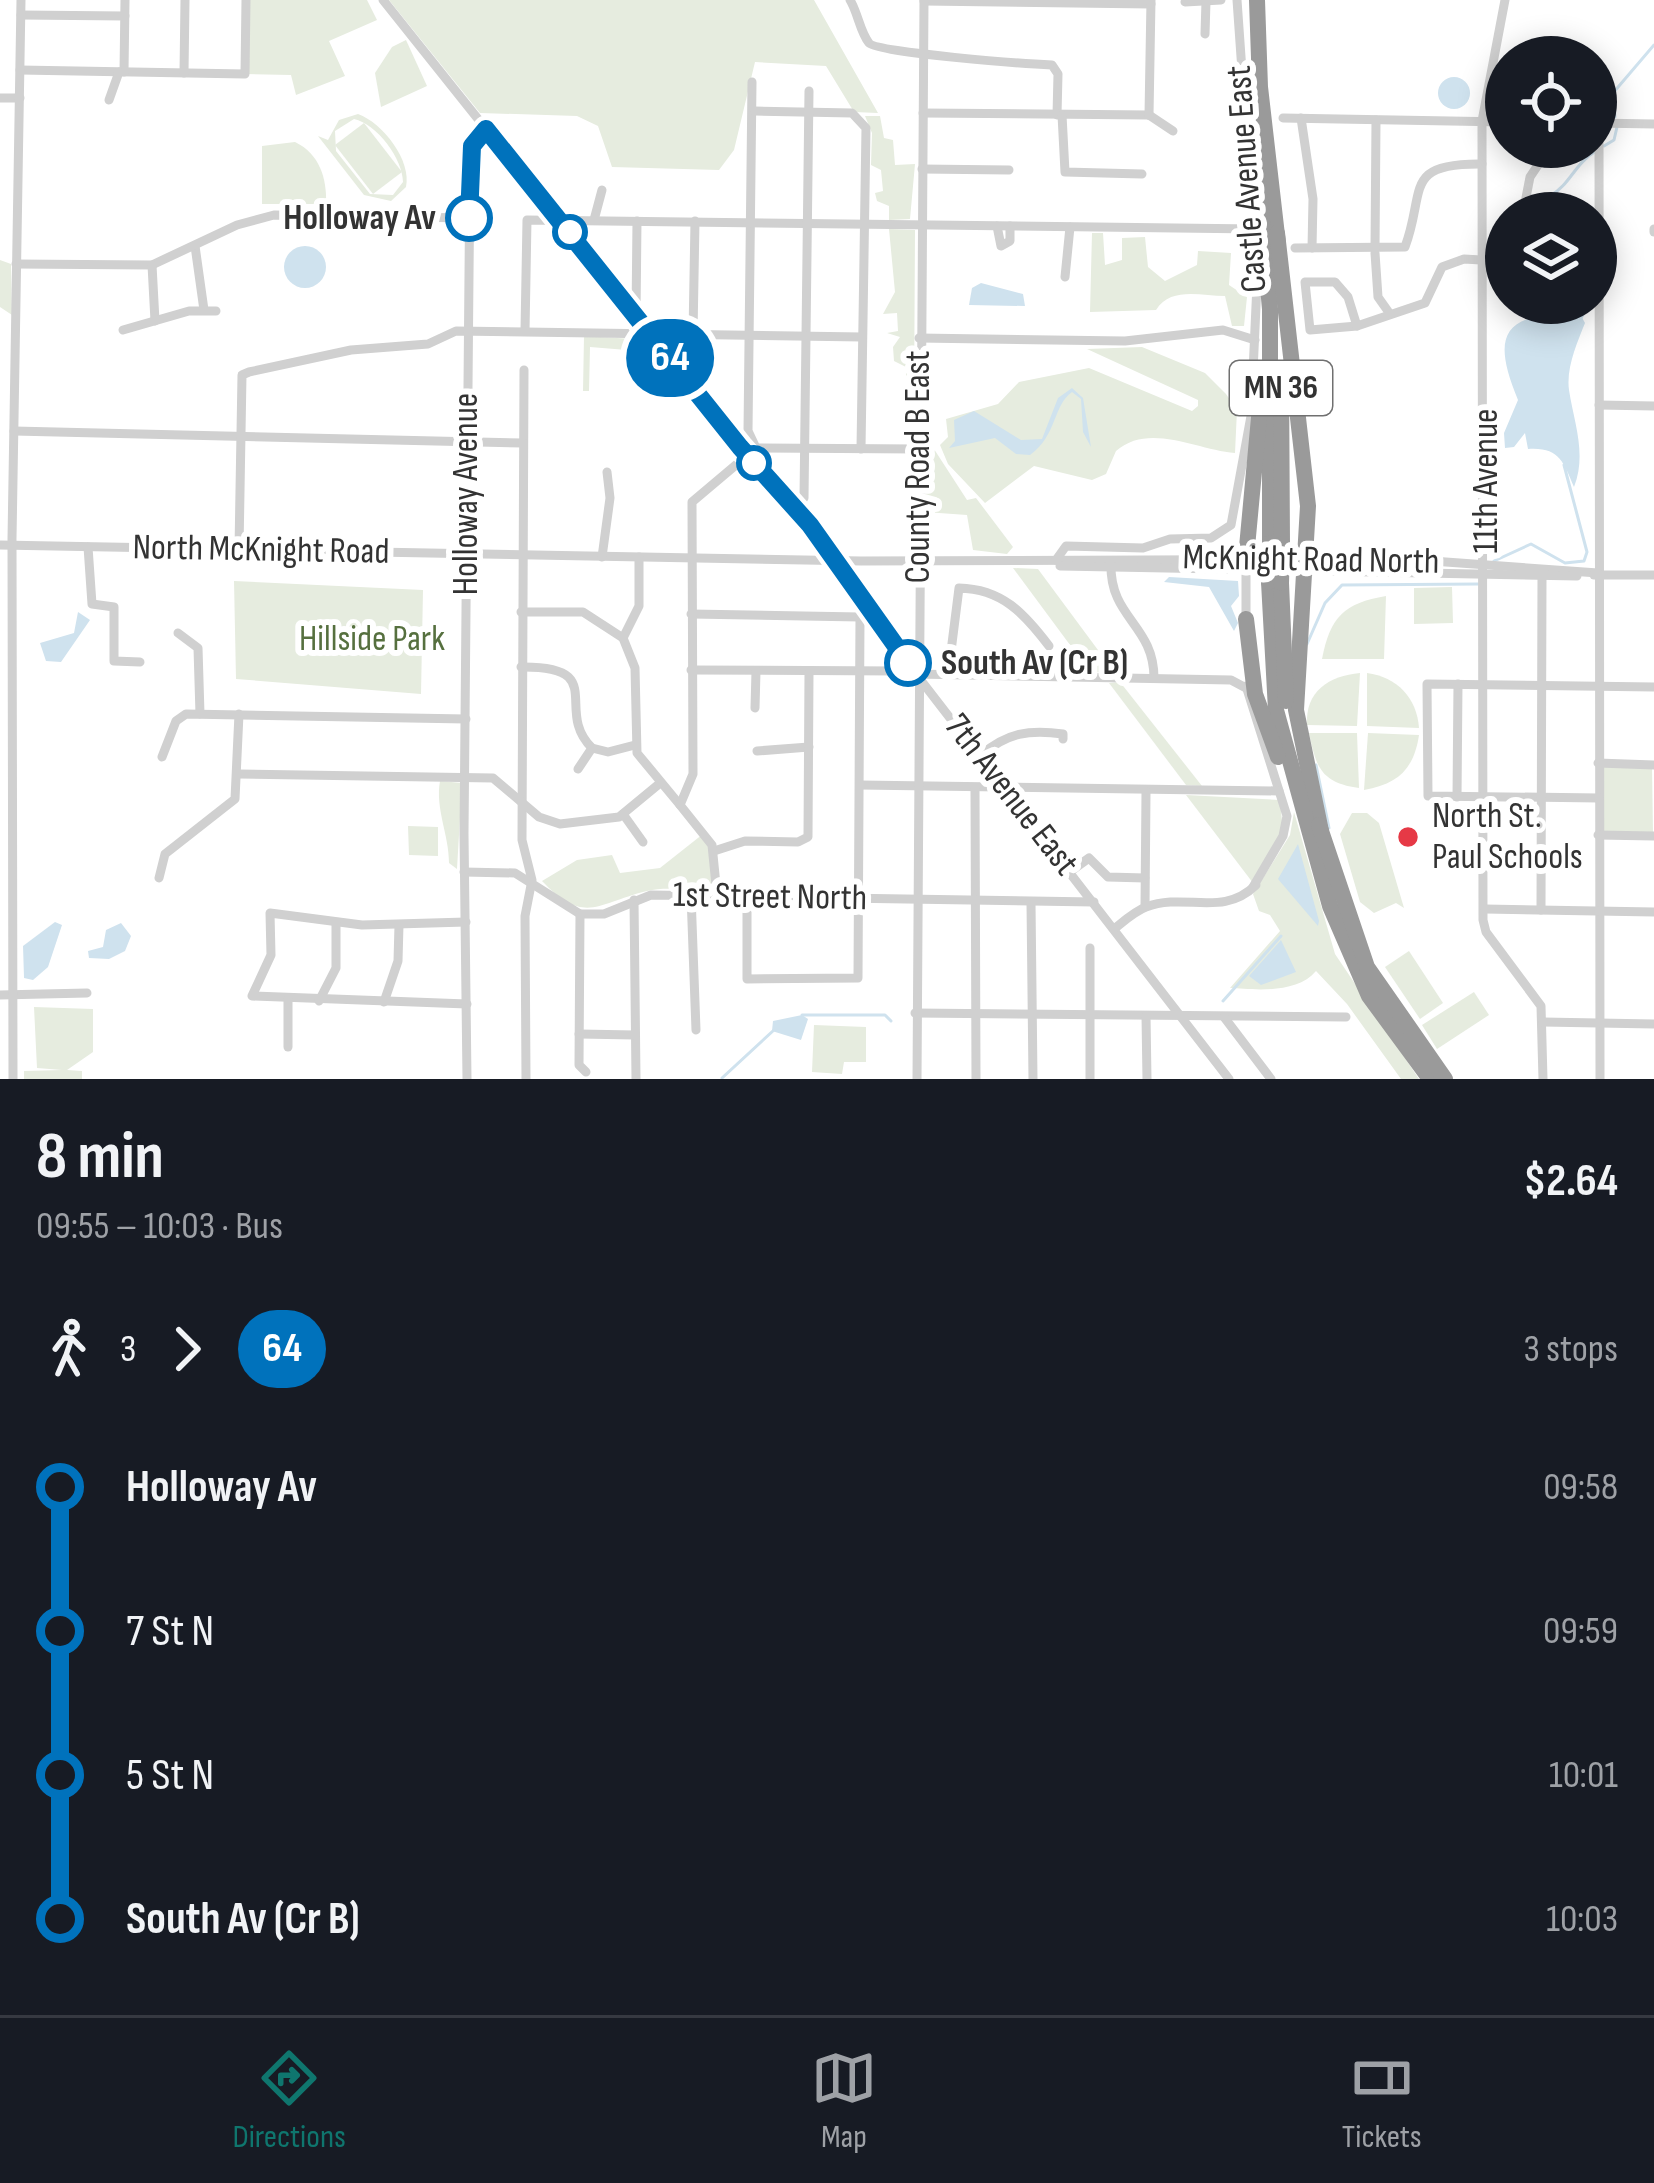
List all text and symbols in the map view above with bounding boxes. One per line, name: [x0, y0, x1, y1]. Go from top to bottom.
map controls: [1485, 36, 1617, 324]
button: locate: [1485, 36, 1617, 168]
street label: Castle Avenue East: [1218, 64, 1276, 294]
button: layers: [1485, 192, 1617, 324]
marker: Holloway Av: [447, 196, 491, 240]
place label: Holloway Av: [283, 197, 436, 240]
unlabelled marker: [554, 216, 586, 248]
line badge: 64: [616, 319, 724, 397]
text: 64: [650, 332, 690, 383]
street label: County Road B East: [897, 351, 940, 583]
road number: MN 36: [1230, 361, 1332, 415]
street label: Holloway Avenue: [445, 393, 488, 595]
street label: 11th Avenue: [1465, 408, 1508, 554]
unlabelled marker: [738, 447, 770, 479]
street label: North McKnight Road: [132, 526, 390, 574]
street label: McKnight Road North: [1182, 536, 1440, 584]
park label: Hillside Park: [299, 618, 445, 661]
marker: South Av (Cr B): [886, 641, 930, 685]
place label: South Av (Cr B): [941, 642, 1128, 685]
street label: 7th Avenue East: [935, 706, 1087, 884]
place label: North St. Paul Schools: [1432, 795, 1583, 879]
marker: North St. Paul Schools: [1395, 824, 1421, 850]
street label: 1st Street North: [672, 874, 868, 920]
text: 8 min: [36, 1118, 164, 1197]
text: $2.64: [1523, 1154, 1618, 1209]
text: 09:55 – 10:03 · Bus: [36, 1203, 283, 1250]
icon: walk: [36, 1316, 102, 1382]
icon: forward: [154, 1316, 220, 1382]
text: 64: [262, 1323, 302, 1374]
text: 3: [120, 1326, 136, 1373]
text: 3 stops: [1524, 1326, 1618, 1373]
text: Holloway Av: [126, 1460, 317, 1515]
text: 09:58: [1543, 1464, 1618, 1511]
text: 7 St N: [126, 1604, 214, 1659]
text: 09:59: [1543, 1608, 1618, 1655]
text: 5 St N: [126, 1748, 214, 1803]
text: 10:01: [1549, 1752, 1618, 1799]
text: South Av (Cr B): [126, 1892, 360, 1947]
text: 10:03: [1546, 1896, 1618, 1943]
tab: Directions: [232, 2045, 346, 2157]
tab: Map: [811, 2045, 877, 2157]
tab: Tickets: [1342, 2045, 1422, 2157]

